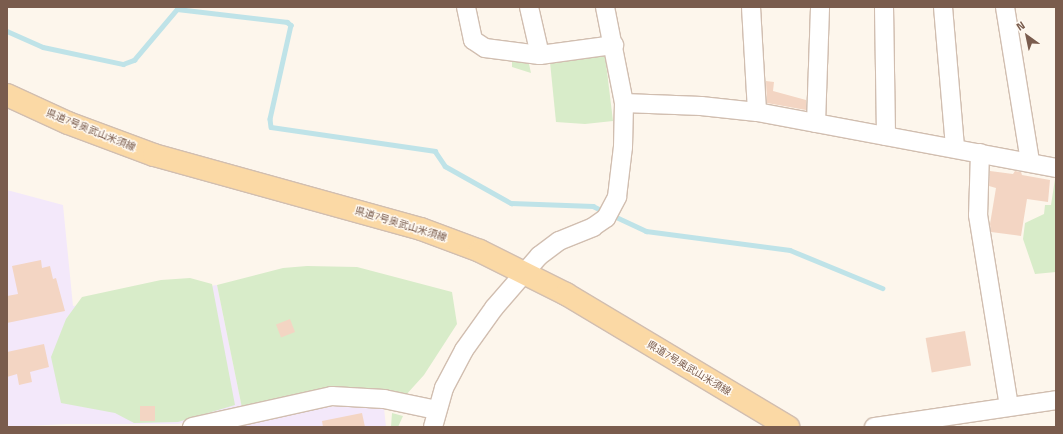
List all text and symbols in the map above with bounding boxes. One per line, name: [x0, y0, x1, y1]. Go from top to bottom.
north arrow: [1007, 16, 1047, 56]
text: N: [1013, 17, 1028, 35]
street label: 県道7号奥武山米須線: [44, 107, 138, 153]
street label: 県道7号奥武山米須線: [354, 204, 448, 244]
street label: 県道7号奥武山米須線: [645, 338, 733, 398]

